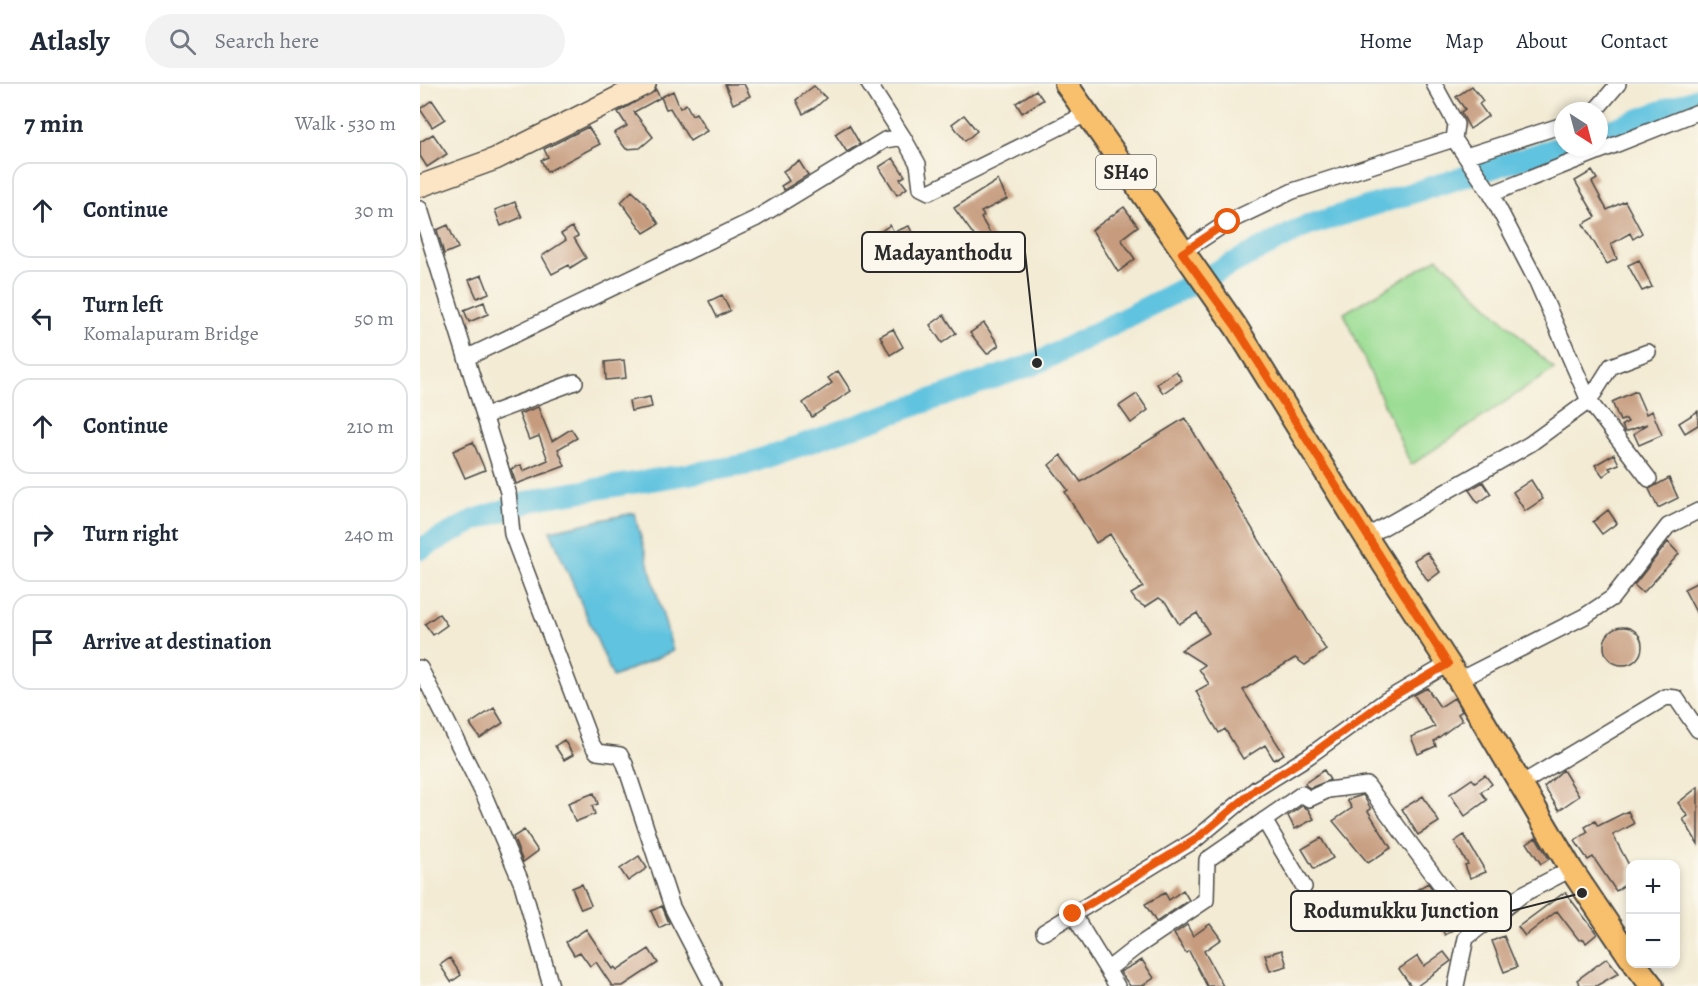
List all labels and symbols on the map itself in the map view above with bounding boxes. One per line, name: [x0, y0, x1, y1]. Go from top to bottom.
north arrow: [1554, 102, 1608, 156]
road number: SH40: [1096, 155, 1156, 189]
route start: [1214, 208, 1240, 234]
callout: Madayanthodu: [862, 232, 1025, 272]
text: Madayanthodu: [874, 238, 1013, 268]
callout: Rodumukku Junction: [1291, 891, 1511, 931]
text: Rodumukku Junction: [1303, 896, 1499, 926]
route end: [1059, 900, 1085, 926]

